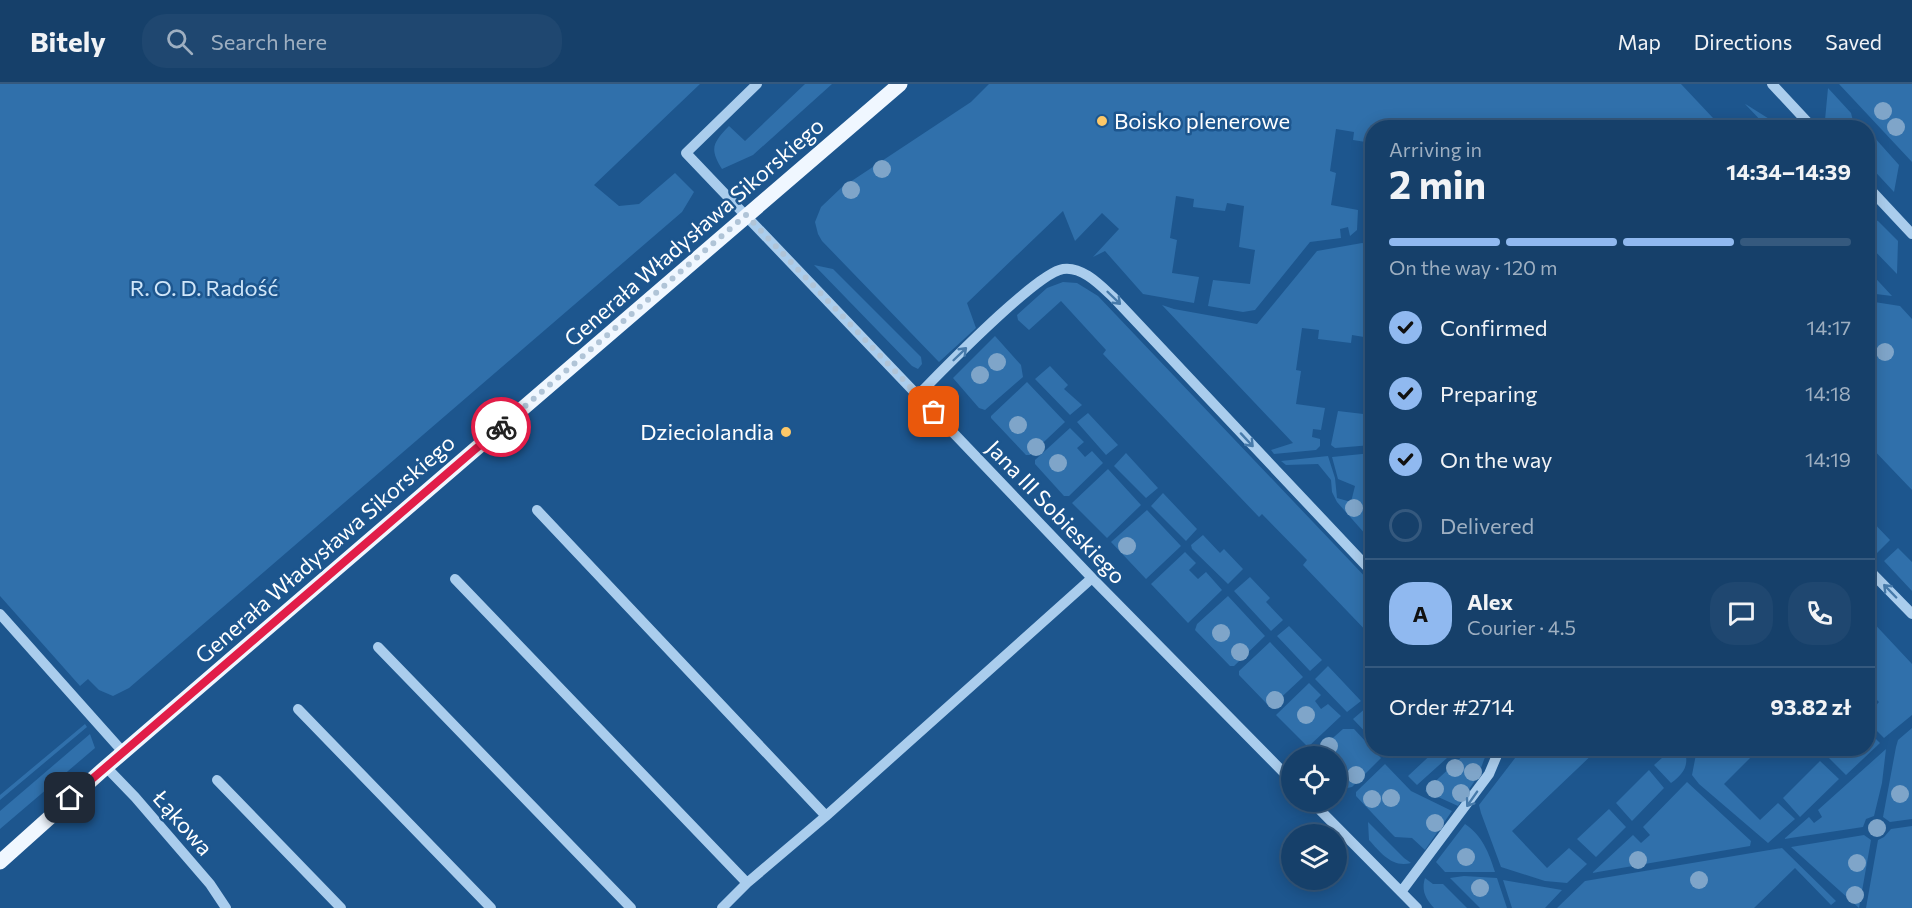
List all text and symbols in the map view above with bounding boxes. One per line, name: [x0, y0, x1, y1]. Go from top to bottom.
search box: [142, 14, 562, 68]
text: Bitely: [30, 24, 106, 58]
icon: search: [163, 25, 196, 58]
text: Search here: [211, 28, 327, 55]
text: Map: [1618, 29, 1661, 54]
text: Directions: [1694, 29, 1792, 54]
text: Saved: [1825, 29, 1882, 54]
place label: Boisko plenerowe: [1114, 107, 1290, 134]
street label: Generała Władysława Sikorskiego: [558, 112, 829, 352]
marker: Boisko plenerowe: [1095, 114, 1109, 128]
text: Arriving in: [1389, 137, 1482, 161]
text: 14:34–14:39: [1726, 158, 1851, 185]
text: 2 min: [1389, 159, 1486, 207]
text: On the way · 120 m: [1389, 255, 1557, 279]
park label: R. O. D. Radość: [130, 274, 278, 301]
one-way arrow: [1106, 290, 1121, 305]
icon: check: [1389, 311, 1422, 344]
text: Confirmed: [1440, 314, 1547, 341]
text: 14:17: [1807, 315, 1851, 339]
one-way arrow: [953, 347, 968, 362]
icon: check: [1389, 377, 1422, 410]
text: Preparing: [1440, 380, 1537, 407]
text: 14:18: [1805, 381, 1851, 405]
pin: [908, 386, 959, 437]
icon: bag: [917, 395, 950, 428]
courier: [471, 397, 531, 457]
icon: bike: [485, 411, 518, 444]
place label: Dzieciolandia: [640, 418, 774, 445]
marker: Dzieciolandia: [779, 425, 793, 439]
street label: Generała Władysława Sikorskiego: [189, 429, 460, 669]
one-way arrow: [1240, 432, 1254, 447]
street label: Jana III Sobieskiego: [981, 434, 1132, 589]
icon: check: [1389, 443, 1422, 476]
text: On the way: [1440, 446, 1552, 473]
text: 14:19: [1805, 447, 1851, 471]
text: Delivered: [1440, 512, 1534, 539]
button: chat: [1710, 582, 1773, 645]
button: phone: [1788, 582, 1851, 645]
one-way arrow: [1882, 584, 1897, 599]
text: Alex: [1467, 588, 1513, 615]
text: A: [1413, 600, 1428, 627]
text: Courier · 4.5: [1467, 615, 1576, 639]
text: Order #2714: [1389, 693, 1514, 720]
text: 93.82 zł: [1770, 693, 1851, 720]
map controls: [1281, 746, 1347, 890]
button: locate: [1281, 746, 1347, 812]
pin: [44, 772, 95, 823]
icon: home: [53, 781, 86, 814]
street label: Łąkowa: [147, 784, 219, 861]
one-way arrow: [1466, 791, 1478, 807]
button: layers: [1281, 824, 1347, 890]

